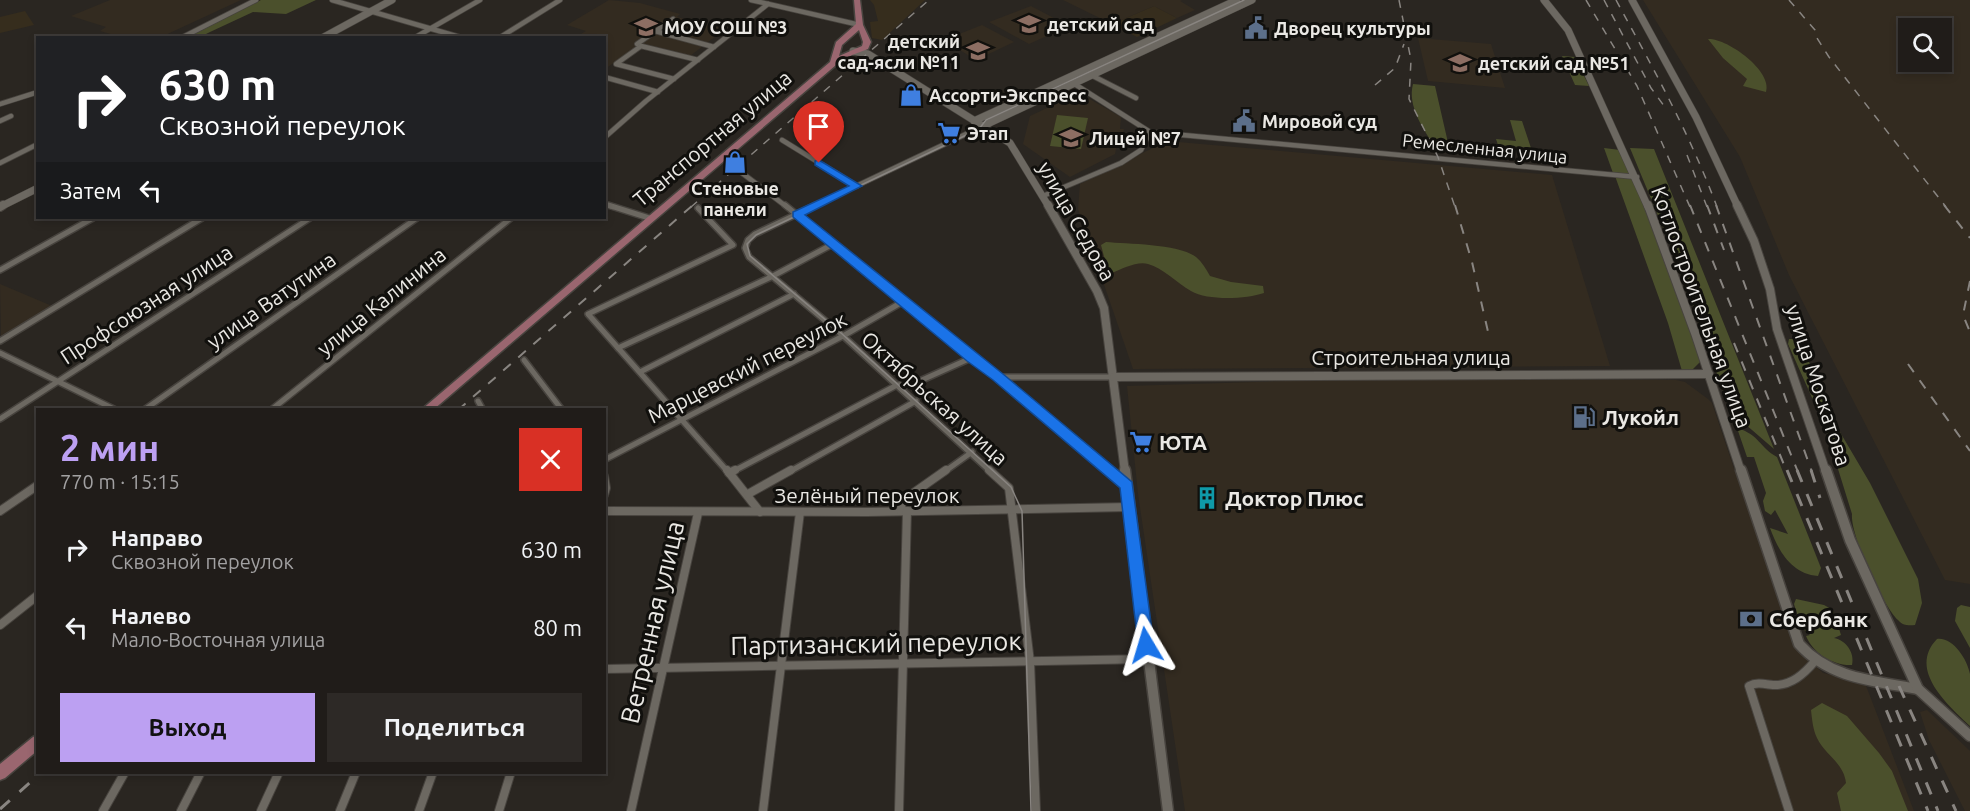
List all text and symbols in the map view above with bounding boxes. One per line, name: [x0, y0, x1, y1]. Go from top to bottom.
school or university icon: детский сад: [1016, 11, 1042, 37]
school or university icon: МОУ СОШ №3: [633, 14, 659, 40]
place label: детский сад: [1047, 14, 1154, 34]
public building icon: Дворец культуры: [1243, 15, 1269, 41]
place label: МОУ СОШ №3: [664, 17, 787, 37]
place label: Дворец культуры: [1274, 18, 1431, 38]
map controls: [1898, 18, 1952, 72]
button: search: [1898, 18, 1952, 72]
place label: детский сад-ясли №11: [838, 31, 960, 72]
school or university icon: детский сад-ясли №11: [965, 38, 991, 64]
school or university icon: детский сад №51: [1447, 50, 1473, 76]
place label: детский сад №51: [1478, 53, 1630, 73]
icon: right: [60, 60, 138, 138]
text: 630 m: [159, 61, 276, 108]
street label: Транспортная улица: [628, 65, 796, 211]
shop icon: Ассорти-Экспресс: [898, 82, 924, 108]
place label: Ассорти-Экспресс: [929, 85, 1087, 105]
pin: [793, 101, 844, 163]
public building icon: Мировой суд: [1231, 108, 1257, 134]
text: Сквозной переулок: [159, 110, 406, 140]
icon: arrive: [802, 110, 835, 143]
place label: Мировой суд: [1262, 111, 1377, 131]
supermarket icon: Этап: [936, 120, 962, 146]
place label: Этап: [967, 123, 1008, 143]
school or university icon: Лицей №7: [1058, 125, 1084, 151]
place label: Лицей №7: [1089, 128, 1181, 148]
street label: Ремесленная улица: [1401, 129, 1569, 167]
shop icon: Стеновые панели: [722, 149, 748, 175]
street label: улица Седова: [1033, 157, 1121, 285]
icon: left: [134, 174, 167, 207]
text: Затем: [60, 178, 122, 203]
place label: Стеновые панели: [691, 178, 779, 219]
street label: Котлостроительная улица: [1647, 183, 1757, 431]
street label: Профсоюзная улица: [56, 239, 236, 369]
street label: улица Калинина: [312, 242, 450, 360]
street label: улица Ватутина: [202, 247, 340, 353]
street label: улица Москатова: [1782, 301, 1856, 469]
street label: Марцевский переулок: [644, 306, 850, 428]
street label: Октябрьская улица: [857, 326, 1013, 470]
street label: Строительная улица: [1311, 345, 1511, 369]
fuel station icon: Лукойл: [1571, 404, 1597, 430]
place label: Лукойл: [1602, 405, 1679, 429]
text: 2 мин: [60, 427, 159, 468]
button: close: [519, 428, 582, 491]
supermarket icon: ЮТА: [1128, 429, 1154, 455]
place label: ЮТА: [1159, 430, 1207, 454]
text: 770 m · 15:15: [60, 470, 180, 493]
street label: Зелёный переулок: [774, 483, 960, 507]
building icon: Доктор Плюс: [1194, 485, 1220, 511]
place label: Доктор Плюс: [1225, 486, 1364, 510]
street label: Ветренная улица: [615, 518, 689, 726]
text: Направо: [111, 525, 203, 550]
icon: right: [60, 533, 93, 566]
text: 630 m: [521, 537, 582, 562]
text: Сквозной переулок: [111, 550, 294, 573]
text: Налево: [111, 603, 191, 628]
bank icon: Сбербанк: [1738, 606, 1764, 632]
place label: Сбербанк: [1769, 607, 1868, 631]
icon: left: [60, 611, 93, 644]
position arrow: [1114, 613, 1178, 677]
text: 80 m: [533, 615, 582, 640]
street label: Партизанский переулок: [730, 626, 1022, 660]
text: Мало-Восточная улица: [111, 628, 325, 651]
button: Выход: [60, 693, 315, 762]
button: Поделиться: [327, 693, 582, 762]

